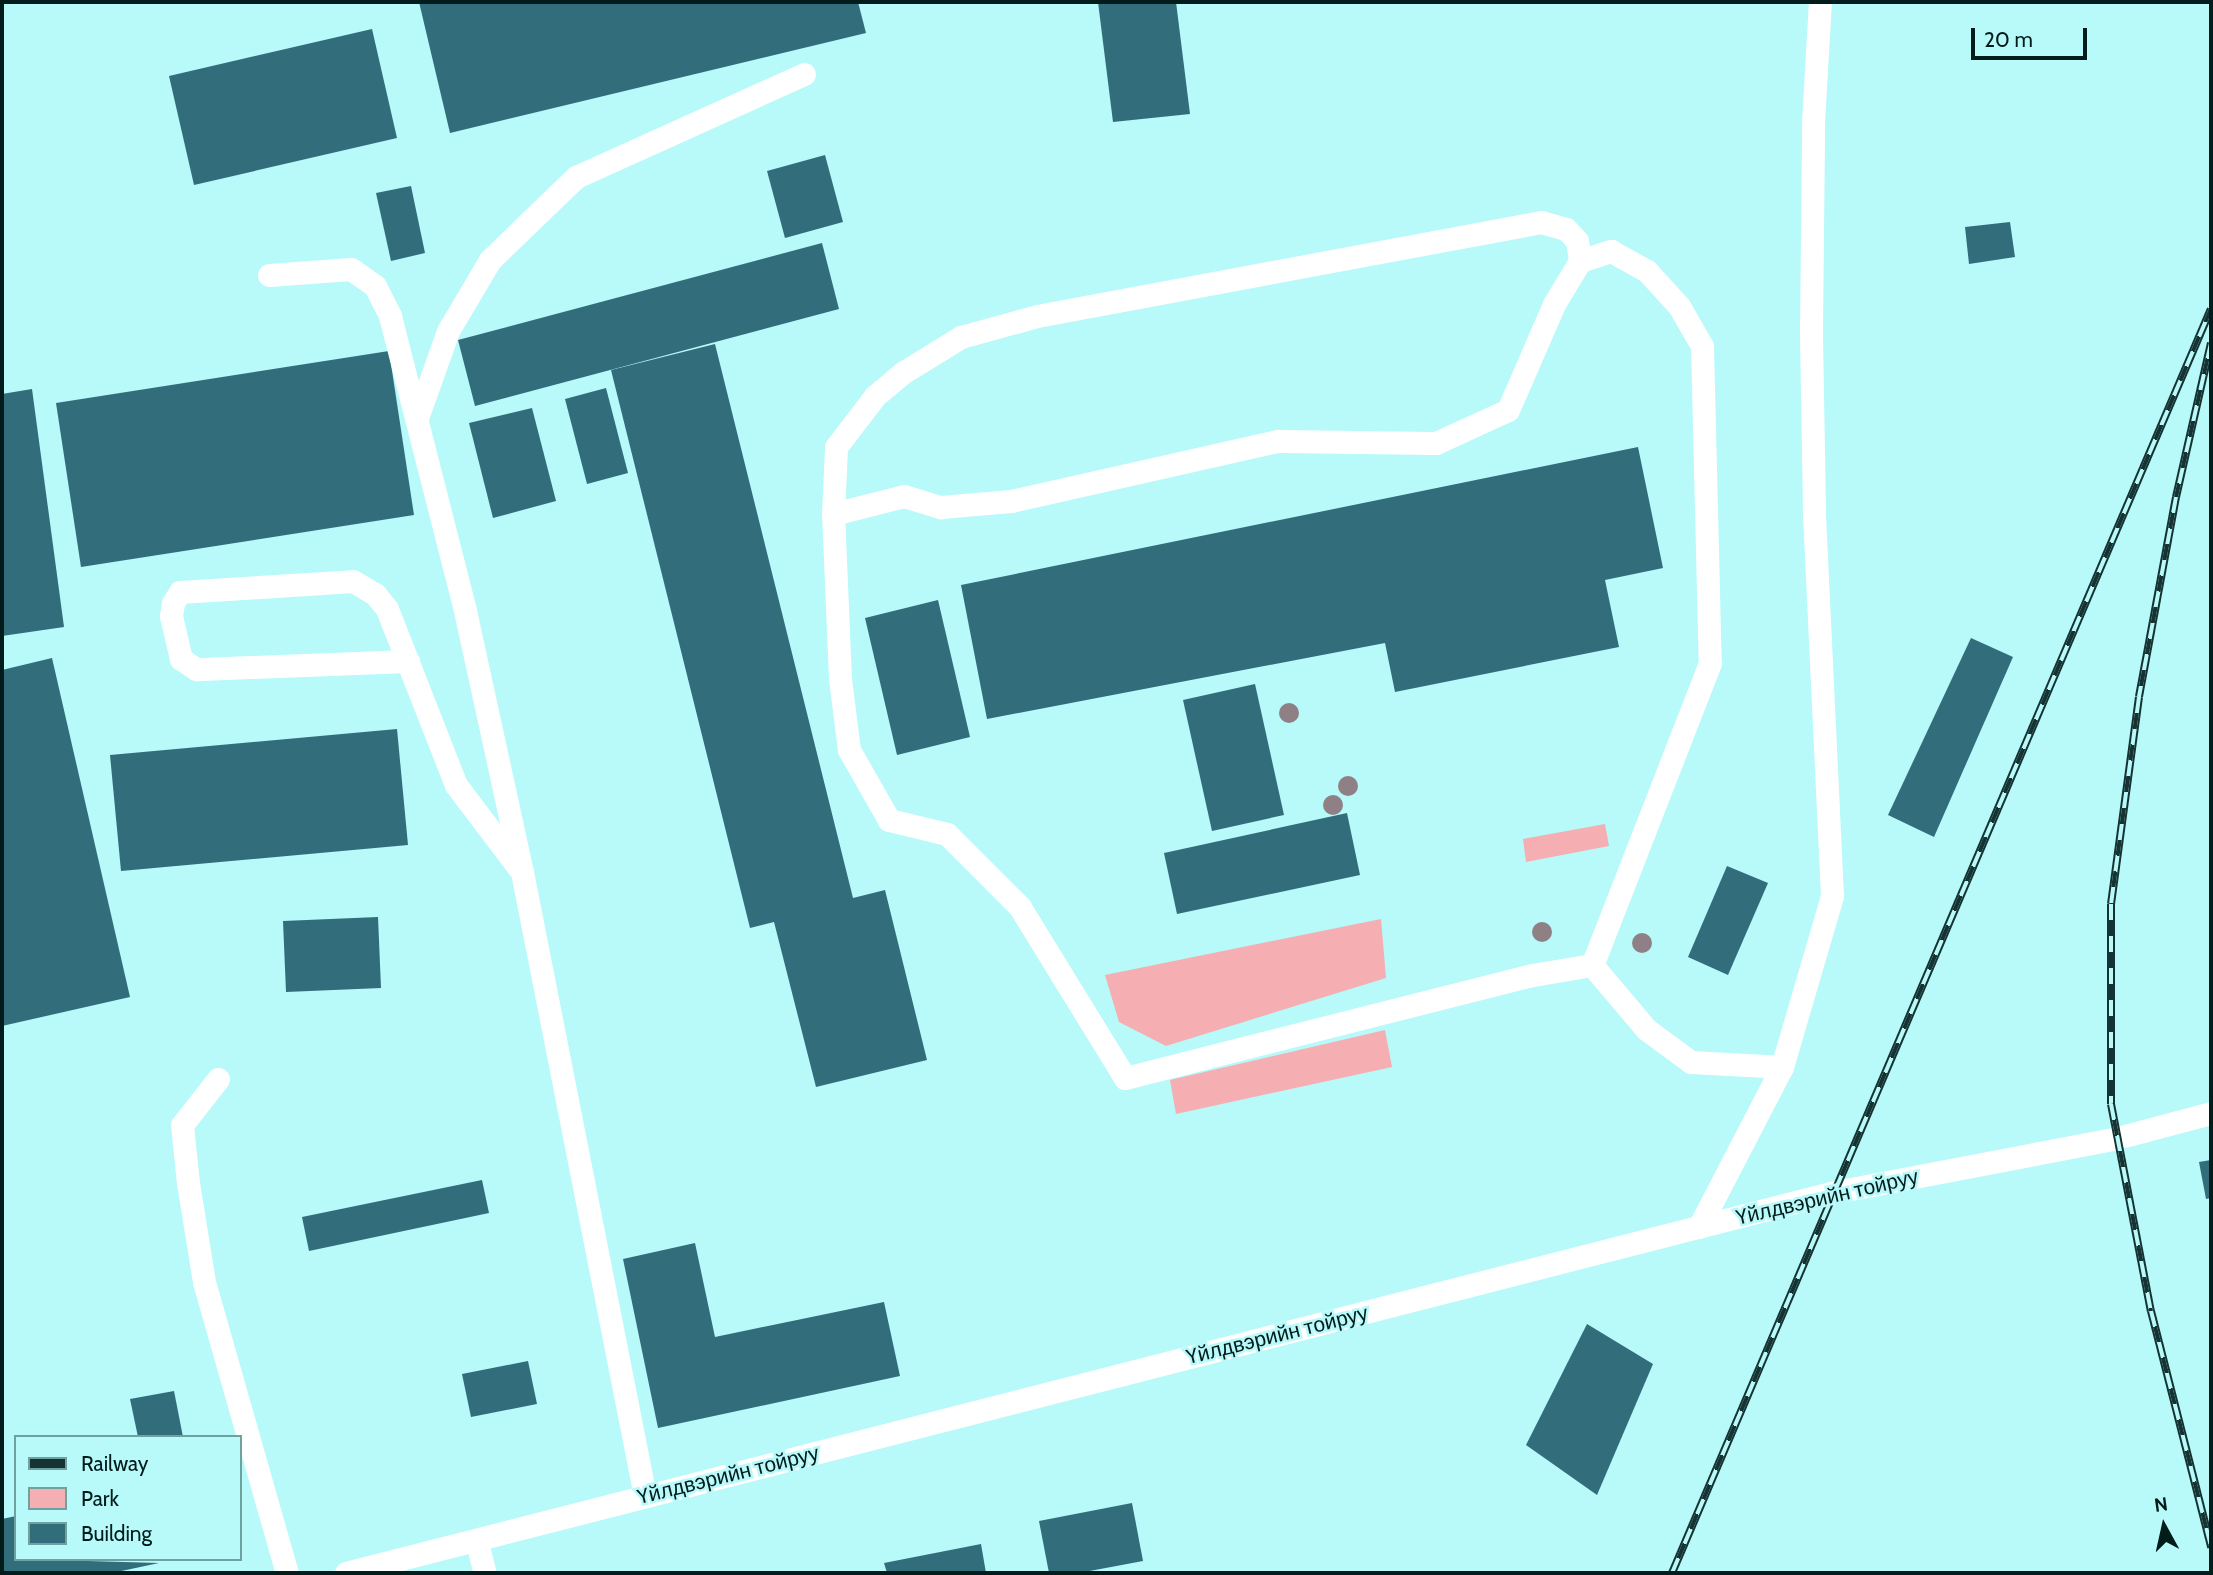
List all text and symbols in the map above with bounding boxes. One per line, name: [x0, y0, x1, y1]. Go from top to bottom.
scale bar: [1975, 14, 2090, 58]
text: 20 m: [1984, 27, 2033, 52]
street label: Үйлдвэрийн тойруу: [1733, 1164, 1921, 1230]
street label: Үйлдвэрийн тойруу: [1183, 1300, 1371, 1370]
legend: [14, 1435, 242, 1561]
street label: Үйлдвэрийн тойруу: [634, 1440, 822, 1510]
text: Railway: [81, 1451, 148, 1476]
text: Park: [81, 1486, 119, 1511]
north arrow: [2129, 1491, 2199, 1561]
text: N: [2153, 1492, 2169, 1517]
text: Building: [81, 1521, 152, 1546]

